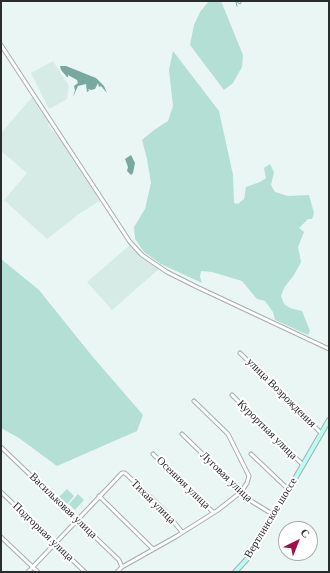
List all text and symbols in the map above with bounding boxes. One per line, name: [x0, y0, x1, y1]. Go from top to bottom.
street label: улица Возрождения: [244, 356, 318, 430]
street label: Курортная улица: [234, 397, 300, 463]
street label: Луговая улица: [197, 449, 255, 505]
street label: Осенняя улица: [153, 454, 213, 512]
street label: Васильковая улица: [27, 470, 99, 542]
street label: Вертлинское шоссе: [242, 475, 300, 561]
street label: Тихая улица: [128, 477, 178, 527]
street label: Подгорная улица: [10, 500, 76, 564]
north arrow: [278, 521, 318, 561]
text: С: [298, 526, 312, 540]

